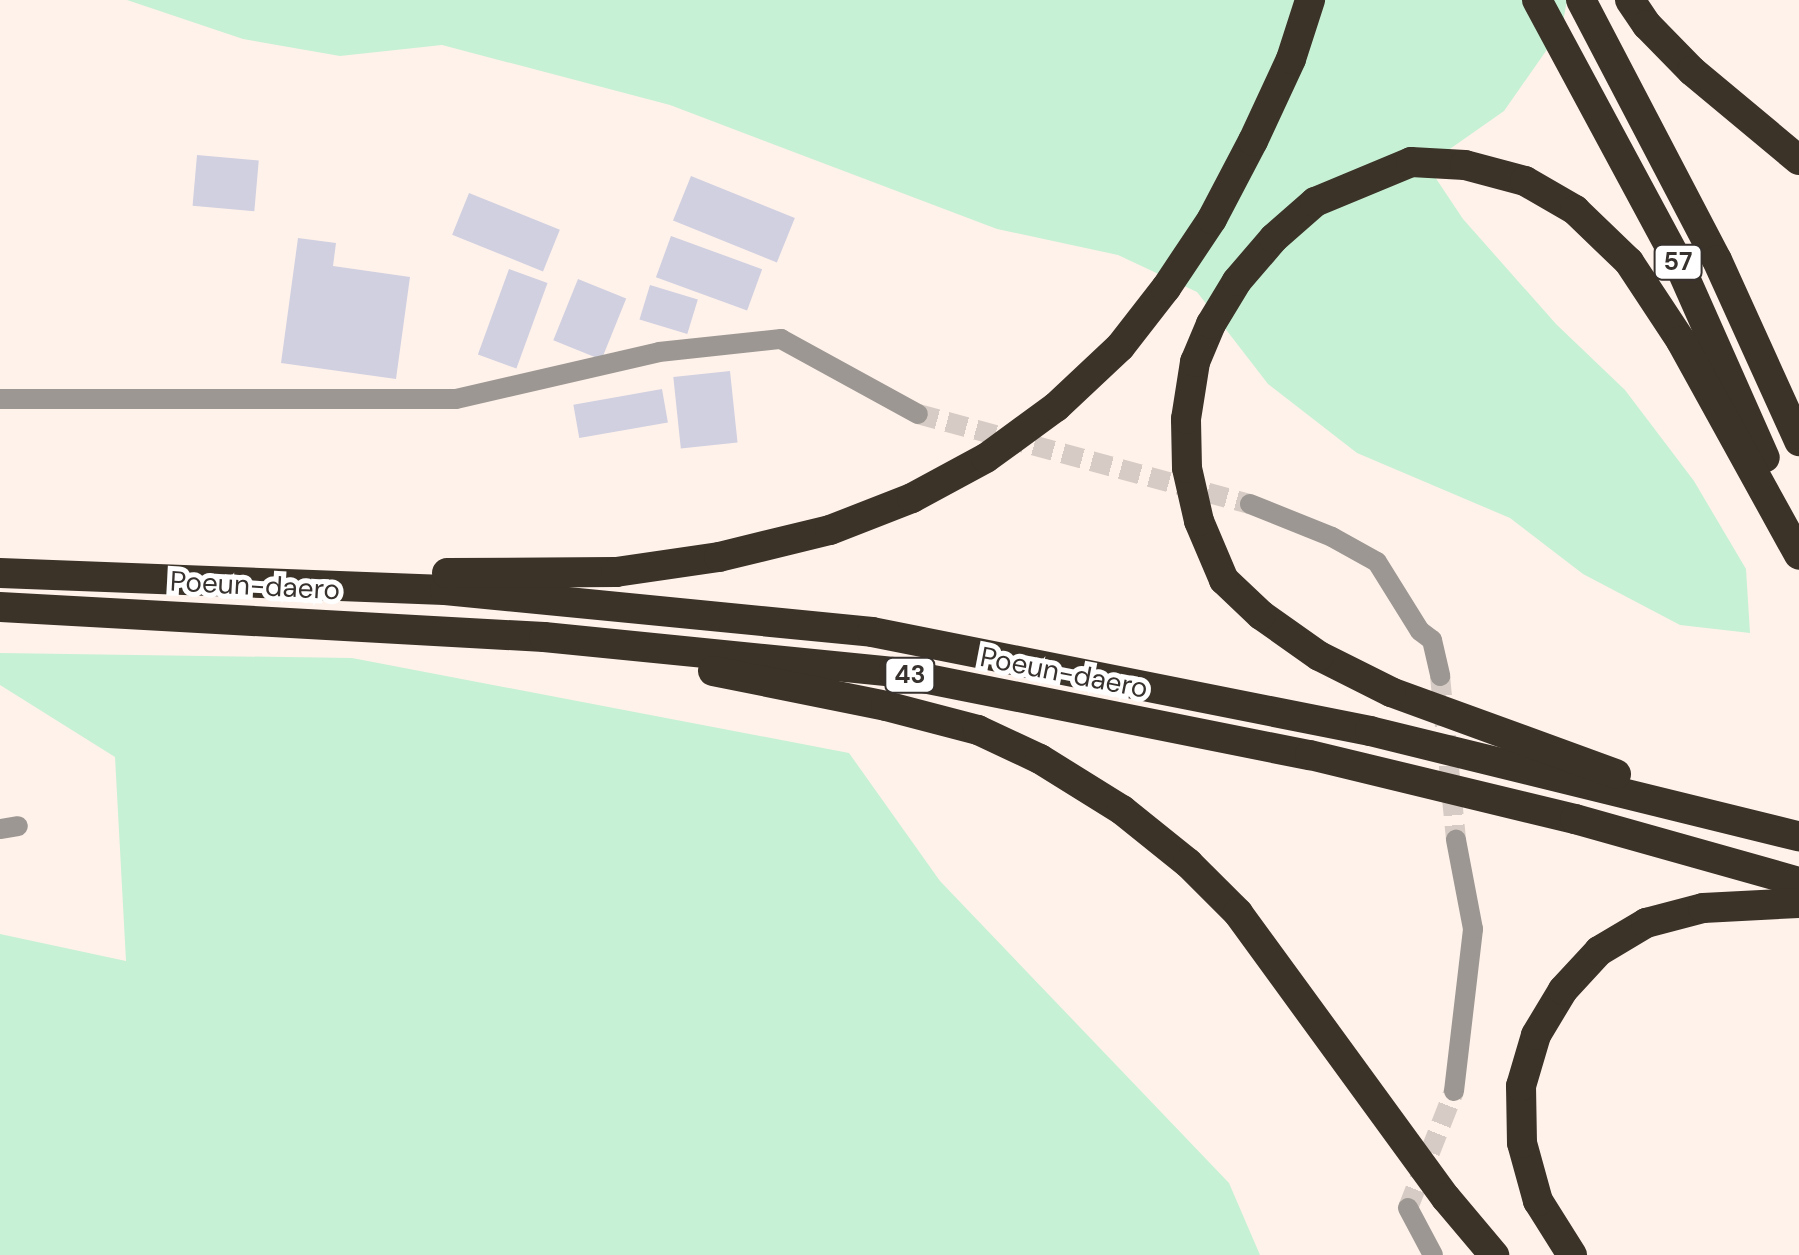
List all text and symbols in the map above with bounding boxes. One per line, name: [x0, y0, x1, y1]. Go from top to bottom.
road number: 57: [1653, 242, 1703, 282]
street label: Poeun-daero: [169, 565, 341, 607]
street label: Poeun-daero: [977, 640, 1151, 706]
road number: 43: [882, 655, 938, 695]

